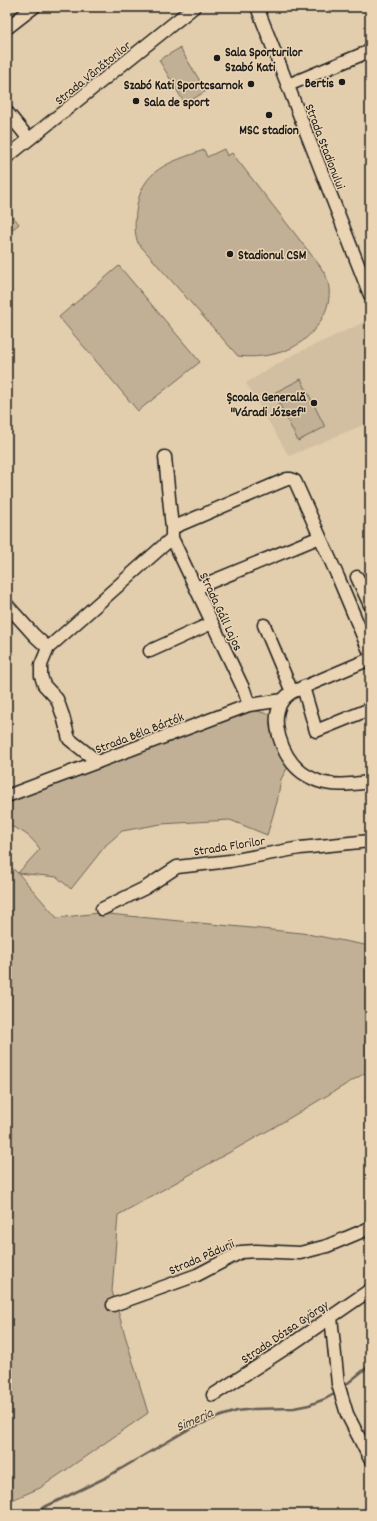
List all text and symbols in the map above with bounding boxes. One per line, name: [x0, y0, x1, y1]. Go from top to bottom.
street label: Strada Vânătorilor: [51, 37, 136, 111]
place label: Sala Sporturilor Szabó Kati: [225, 44, 304, 78]
marker: Sala Sporturilor Szabó Kati: [212, 53, 222, 63]
place label: Bertis: [305, 75, 335, 94]
place label: Szabó Kati Sportcsarnok: [124, 77, 244, 96]
marker: Bertis: [337, 77, 347, 87]
marker: Szabó Kati Sportcsarnok: [246, 79, 256, 89]
place label: Sala de sport: [144, 94, 210, 113]
marker: Sala de sport: [131, 96, 141, 106]
street label: Strada Stadionului: [299, 101, 349, 193]
marker: MSC stadion: [264, 110, 274, 120]
place label: MSC stadion: [239, 122, 299, 141]
place label: Stadionul CSM: [238, 247, 307, 266]
marker: Stadionul CSM: [225, 249, 235, 259]
place label: Școala Generală "Váradi József": [227, 389, 307, 423]
marker: Școala Generală "Váradi József": [309, 398, 319, 408]
street label: Strada Gáll Lajos: [193, 570, 246, 655]
street label: Strada Béla Bártók: [93, 709, 187, 760]
street label: Strada Florilor: [192, 832, 267, 862]
street label: Strada Pădurii: [166, 1235, 239, 1281]
street label: Strada Dózsa György: [238, 1296, 334, 1369]
water label: Simeria: [173, 1403, 218, 1438]

